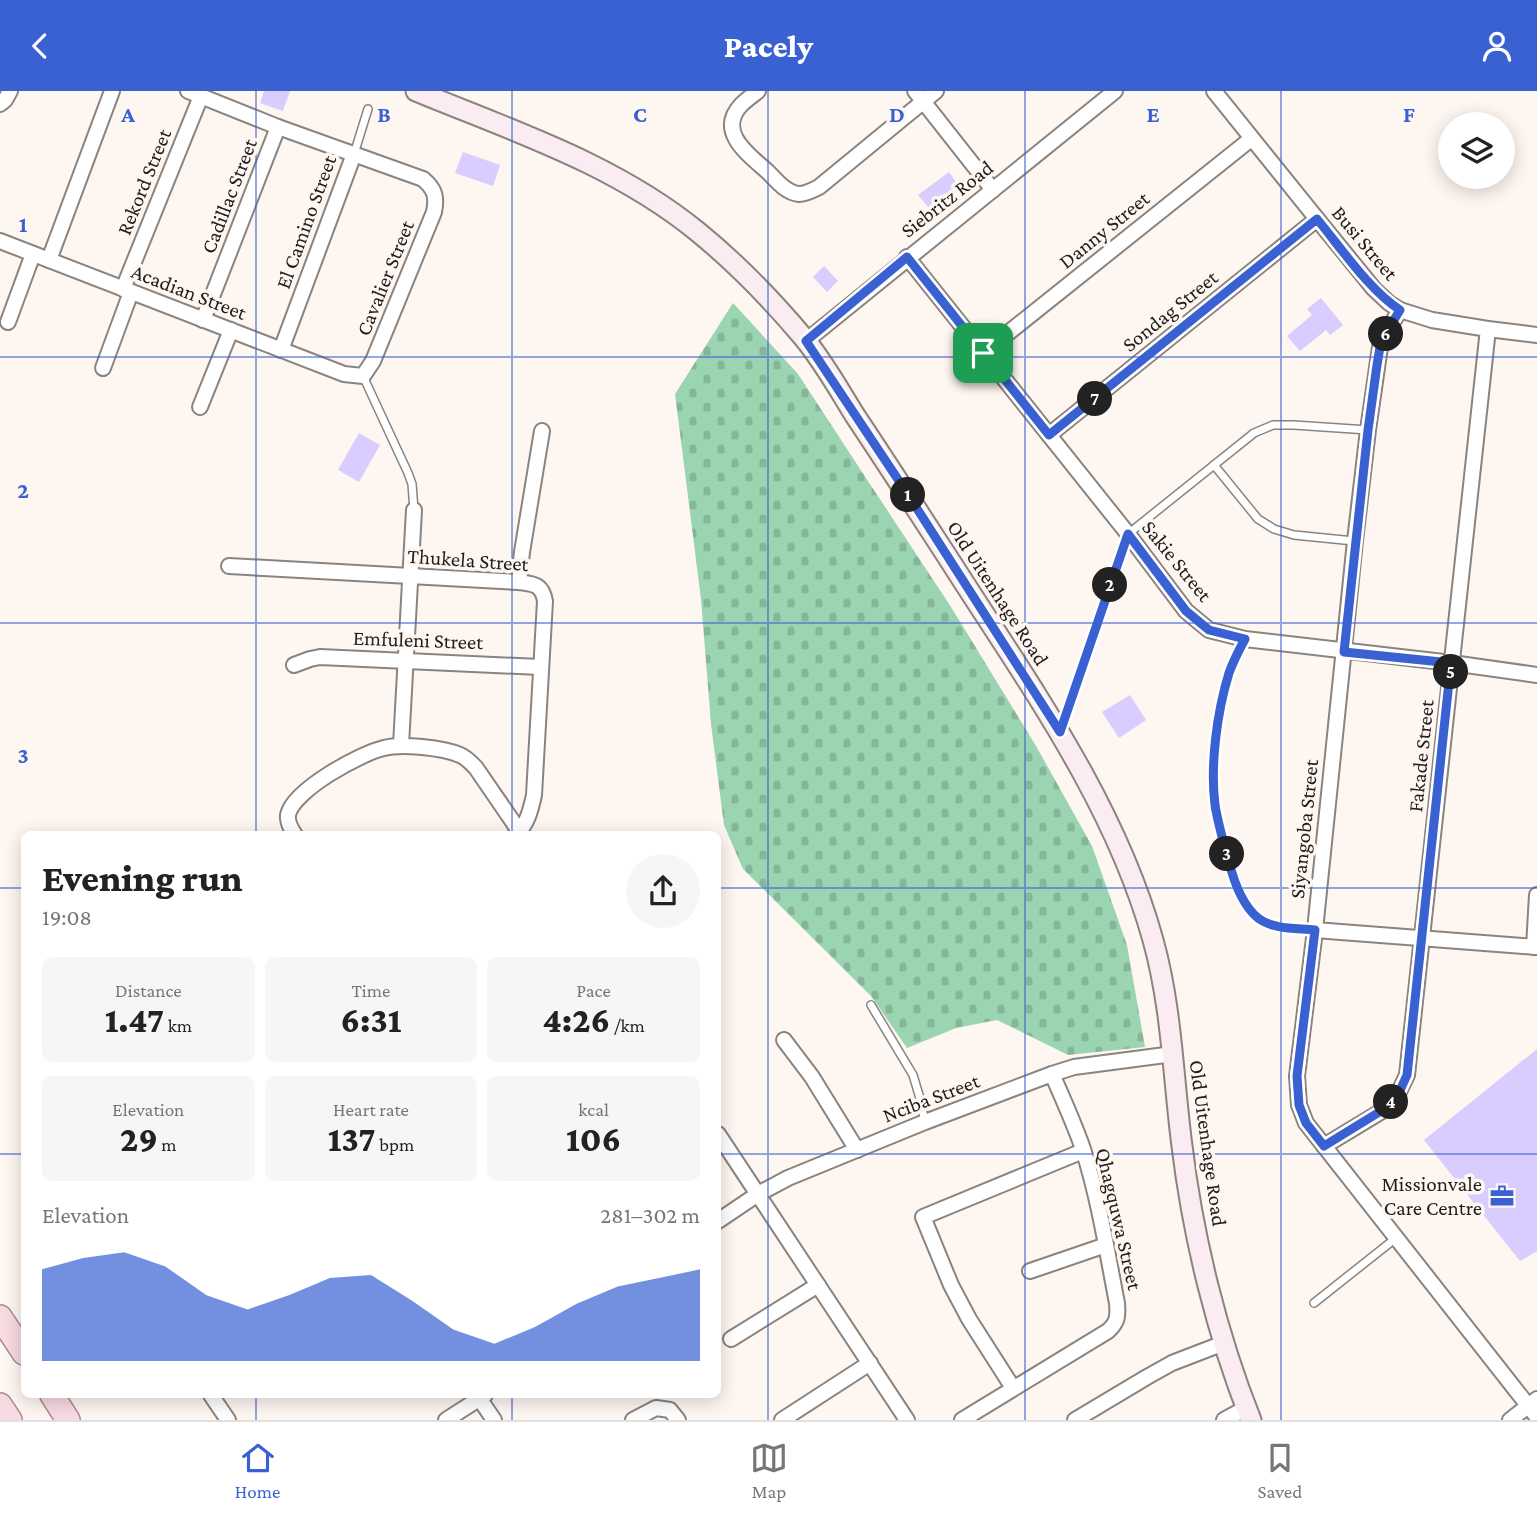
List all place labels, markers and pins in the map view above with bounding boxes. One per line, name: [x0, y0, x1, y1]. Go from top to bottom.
pin: 6: [1368, 317, 1404, 351]
pin: [953, 323, 1013, 383]
pin: 7: [1078, 381, 1112, 417]
pin: 1: [890, 477, 926, 513]
pin: 2: [1092, 567, 1128, 603]
pin: 5: [1434, 655, 1468, 689]
pin: 3: [1210, 837, 1244, 871]
pin: 4: [1374, 1084, 1408, 1119]
place label: Missionvale Care Centre: [1381, 1172, 1482, 1220]
office icon: Missionvale Care Centre: [1488, 1182, 1516, 1210]

